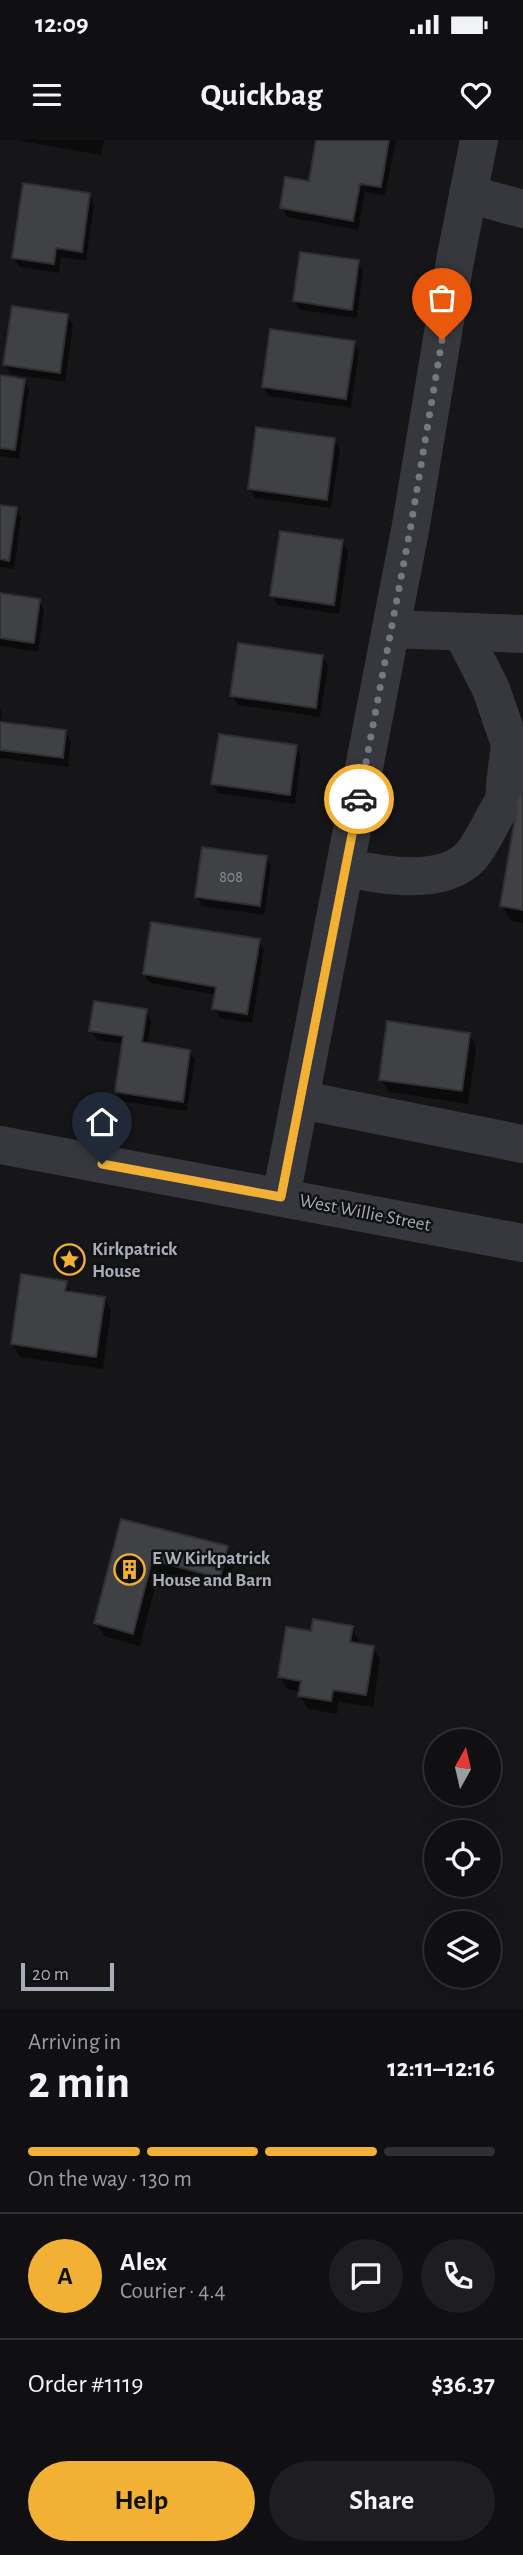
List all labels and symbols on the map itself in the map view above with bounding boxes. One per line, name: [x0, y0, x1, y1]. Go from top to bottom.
pin: [412, 268, 472, 340]
courier: [324, 764, 394, 834]
house number: 808: [219, 869, 243, 885]
pin: [72, 1092, 132, 1164]
street label: West Willie Street: [298, 1191, 432, 1235]
place label: Kirkpatrick House: [92, 1240, 178, 1281]
place icon: Kirkpatrick House: [52, 1243, 86, 1277]
place label: E W Kirkpatrick House and Barn: [152, 1549, 272, 1590]
building icon: E W Kirkpatrick House and Barn: [112, 1552, 146, 1586]
north arrow: [424, 1729, 500, 1806]
scale bar: [21, 1960, 114, 1992]

